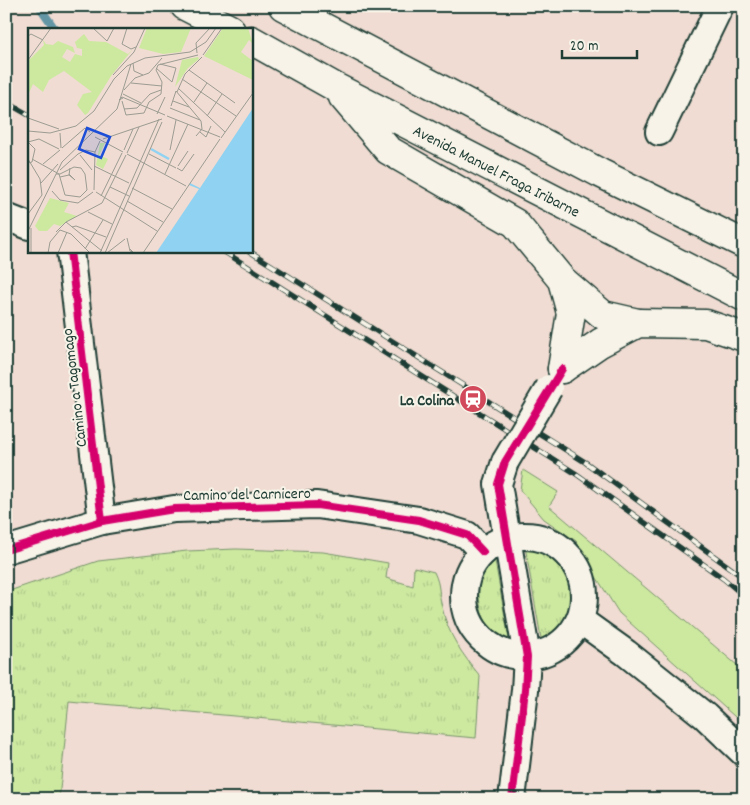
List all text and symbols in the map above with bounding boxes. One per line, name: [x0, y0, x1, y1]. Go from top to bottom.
inset map: [28, 28, 252, 252]
scale bar: [562, 28, 638, 60]
text: 20 m: [570, 36, 598, 58]
street label: Avenida Manuel Fraga Iribarne: [408, 120, 583, 224]
street label: Camino a Tagomago: [57, 327, 94, 448]
station icon: La Colina: [458, 384, 488, 414]
place label: La Colina: [400, 390, 455, 413]
street label: Camino del Carnicero: [183, 483, 311, 508]

